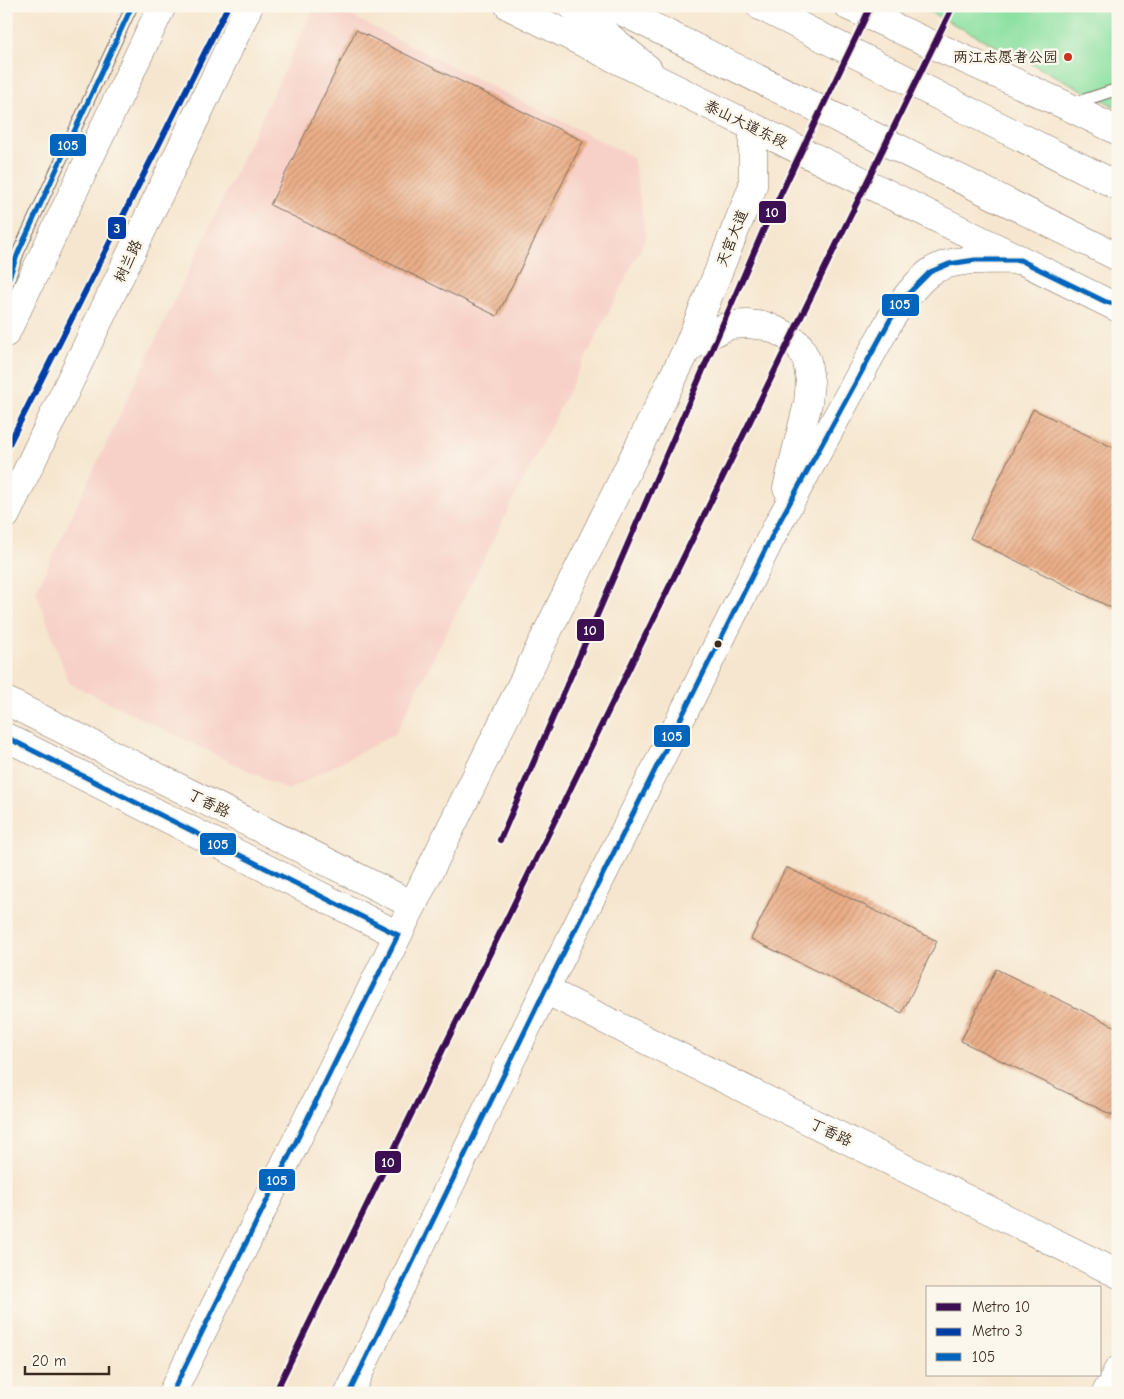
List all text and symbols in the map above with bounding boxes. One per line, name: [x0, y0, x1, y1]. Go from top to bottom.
place label: 两江志愿者公园: [953, 48, 1058, 66]
marker: 两江志愿者公园: [1062, 51, 1074, 63]
street label: 泰山大道东段: [702, 96, 790, 152]
line badge: 105: [49, 133, 87, 157]
text: 105: [58, 137, 78, 154]
line badge: 10: [758, 200, 787, 224]
text: 10: [765, 204, 779, 221]
street label: 天宫大道: [712, 207, 752, 269]
line badge: 3: [107, 216, 127, 240]
text: 3: [114, 220, 121, 237]
street label: 树兰路: [110, 237, 146, 285]
line badge: 105: [881, 293, 920, 317]
text: 105: [890, 296, 910, 313]
line badge: 10: [576, 618, 605, 642]
text: 10: [583, 622, 597, 639]
unlabelled marker: [713, 639, 723, 649]
line badge: 105: [653, 724, 691, 748]
text: 105: [662, 728, 682, 745]
street label: 丁香路: [185, 785, 233, 821]
line badge: 105: [199, 832, 237, 856]
text: 105: [208, 836, 228, 853]
street label: 丁香路: [807, 1114, 855, 1150]
line badge: 10: [374, 1150, 402, 1174]
text: 10: [381, 1154, 395, 1171]
line badge: 105: [258, 1168, 296, 1192]
text: 105: [267, 1172, 287, 1189]
legend: [926, 1286, 1102, 1376]
text: Metro 10: [972, 1298, 1030, 1316]
text: Metro 3: [972, 1322, 1023, 1340]
scale bar: [25, 1344, 109, 1376]
text: 105: [972, 1348, 995, 1366]
text: 20 m: [32, 1352, 66, 1370]

